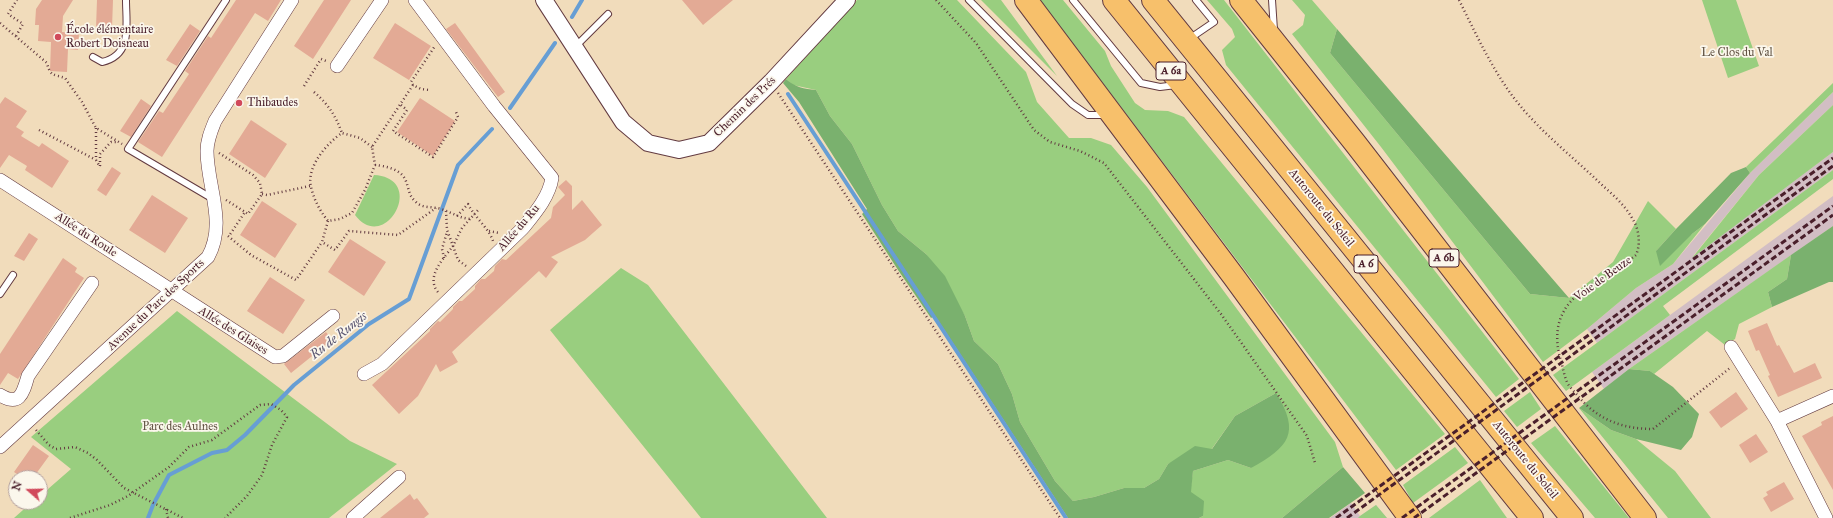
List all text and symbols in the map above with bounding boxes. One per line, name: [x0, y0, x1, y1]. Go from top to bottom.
place label: École élémentaire Robert Doisneau: [66, 23, 153, 51]
marker: École élémentaire Robert Doisneau: [53, 32, 63, 42]
park label: Le Clos du Val: [1701, 46, 1773, 60]
road number: A 6a: [1156, 62, 1186, 80]
street label: Chemin des Prés: [711, 74, 779, 140]
place label: Thibaudes: [247, 96, 298, 110]
marker: Thibaudes: [234, 98, 244, 108]
street label: Autoroute du Soleil: [1285, 166, 1357, 250]
street label: Allée du Ru: [495, 202, 543, 254]
street label: Allée du Roule: [52, 210, 120, 260]
road number: A 6b: [1429, 249, 1459, 267]
street label: Voie de Beuze: [1571, 253, 1635, 305]
road number: A 6: [1354, 255, 1378, 273]
street label: Avenue du Parc des Sports: [104, 256, 208, 354]
street label: Allée des Glaises: [196, 304, 270, 358]
water label: Ru de Rungis: [307, 309, 371, 363]
street label: Autoroute du Soleil: [1489, 418, 1561, 502]
park label: Parc des Aulnes: [142, 420, 218, 434]
north arrow: [8, 470, 48, 510]
text: N: [9, 479, 25, 493]

